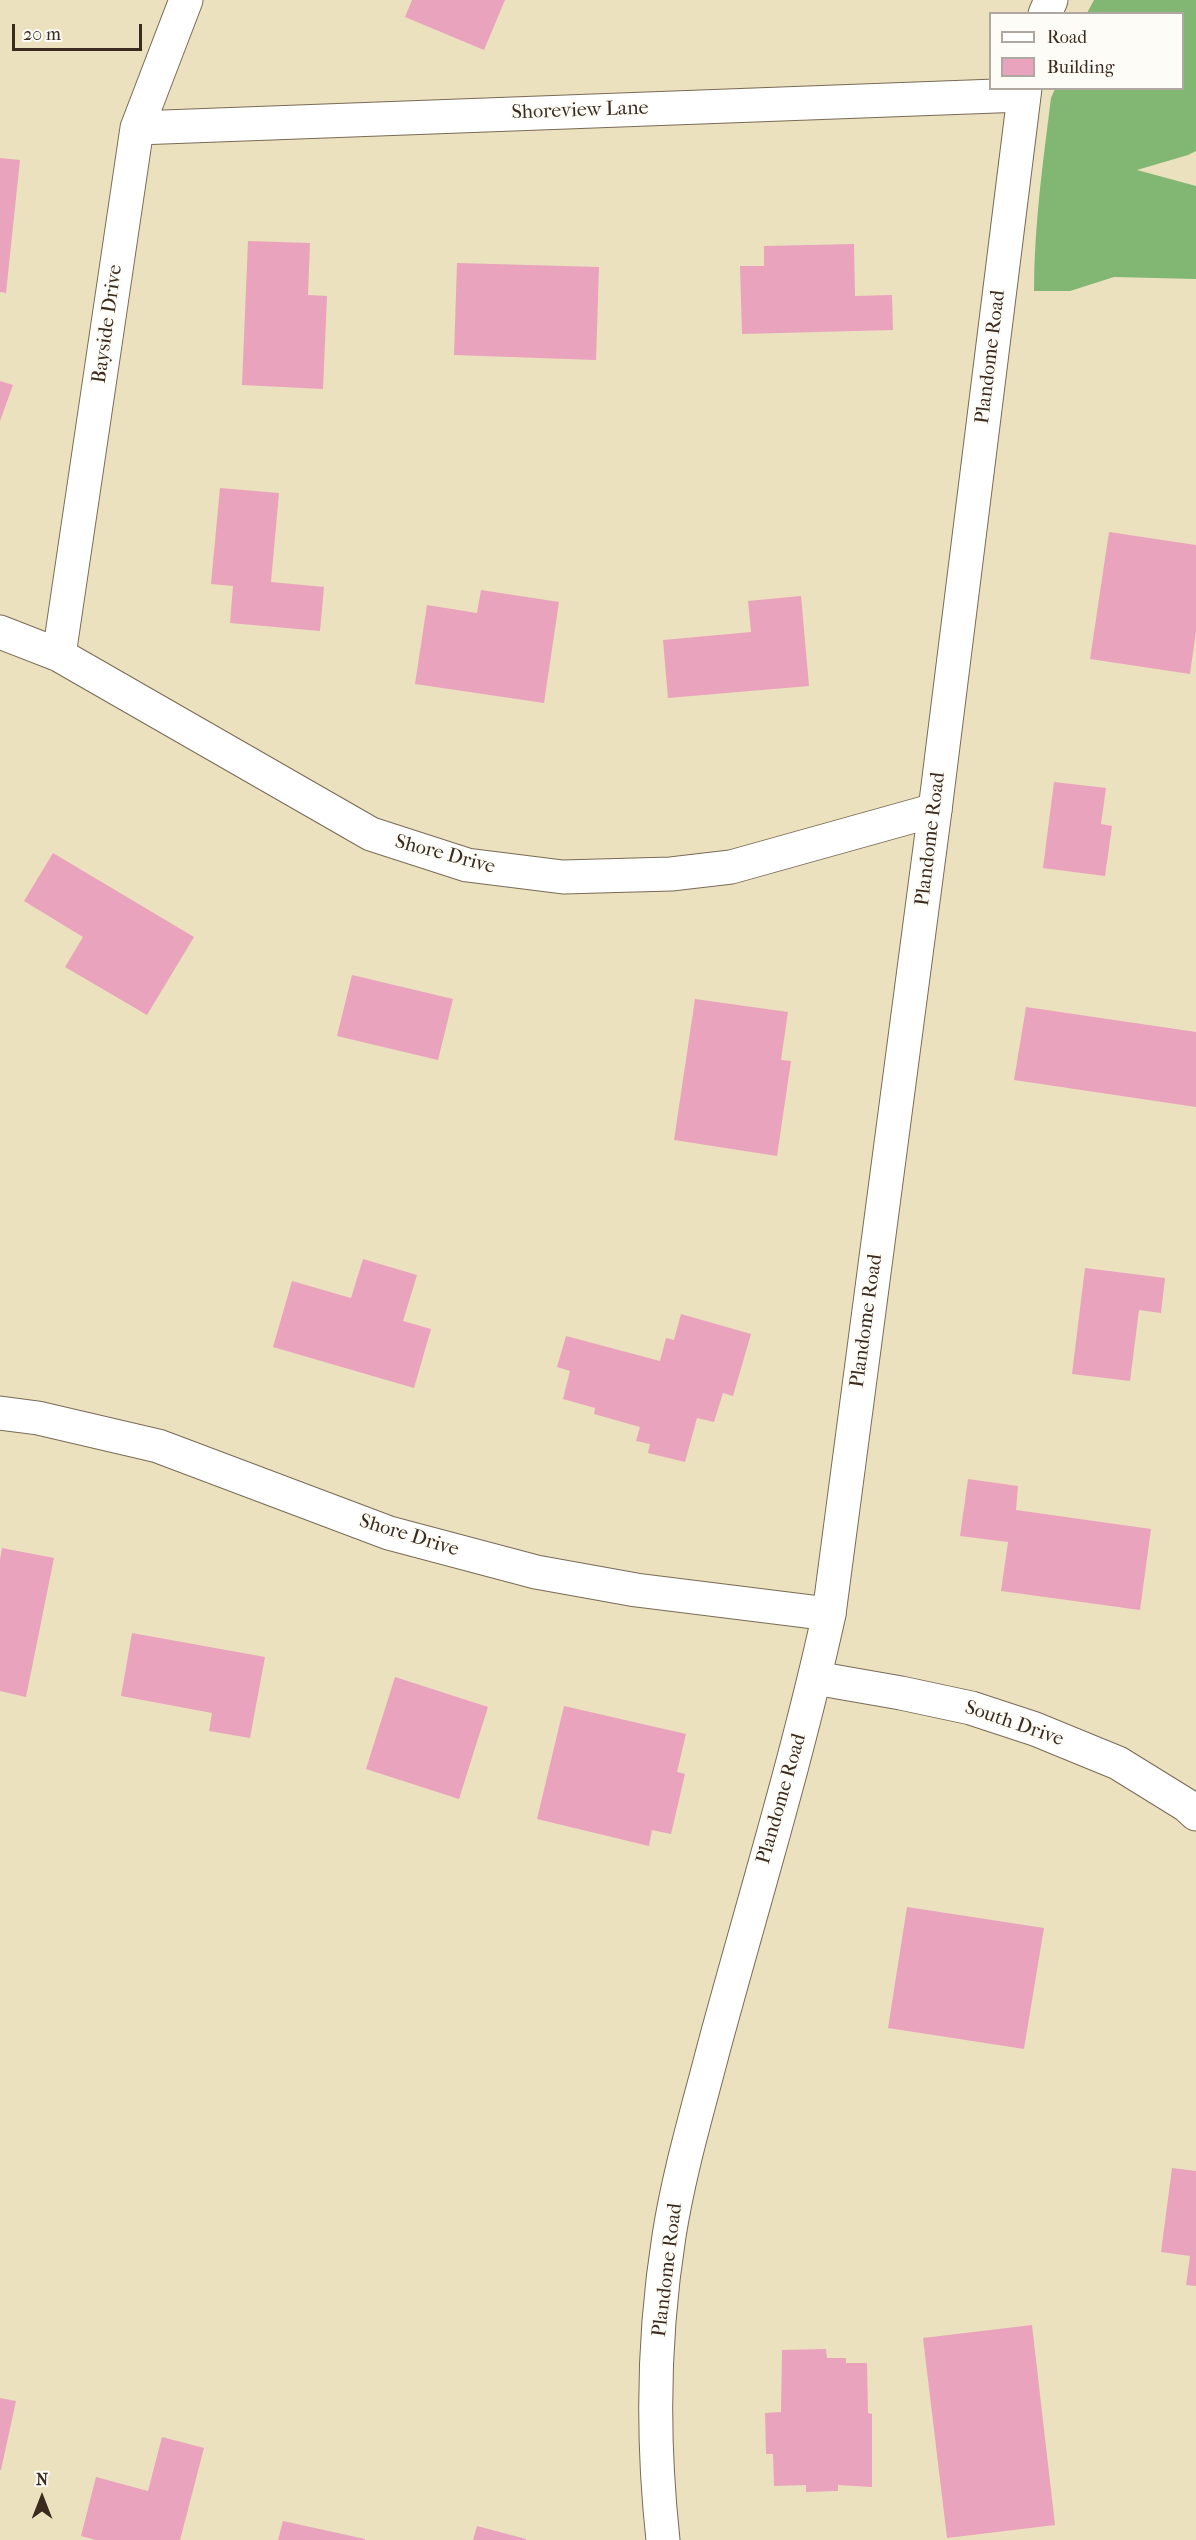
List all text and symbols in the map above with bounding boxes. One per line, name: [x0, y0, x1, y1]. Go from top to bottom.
scale bar: [15, 12, 146, 50]
legend: [989, 12, 1184, 90]
text: 20 m: [23, 24, 61, 45]
text: Road: [1047, 27, 1087, 48]
text: Building: [1047, 57, 1114, 78]
street label: Shoreview Lane: [511, 97, 649, 125]
street label: Bayside Drive: [88, 263, 128, 385]
street label: Plandome Road: [971, 289, 1011, 425]
street label: Plandome Road: [911, 771, 951, 907]
street label: Shore Drive: [392, 830, 498, 880]
street label: Plandome Road: [846, 1253, 888, 1389]
street label: Shore Drive: [356, 1509, 462, 1563]
street label: South Drive: [961, 1696, 1067, 1752]
street label: Plandome Road: [752, 1731, 812, 1867]
street label: Plandome Road: [648, 2202, 688, 2338]
north arrow: [12, 2468, 72, 2528]
text: N: [36, 2470, 48, 2489]

